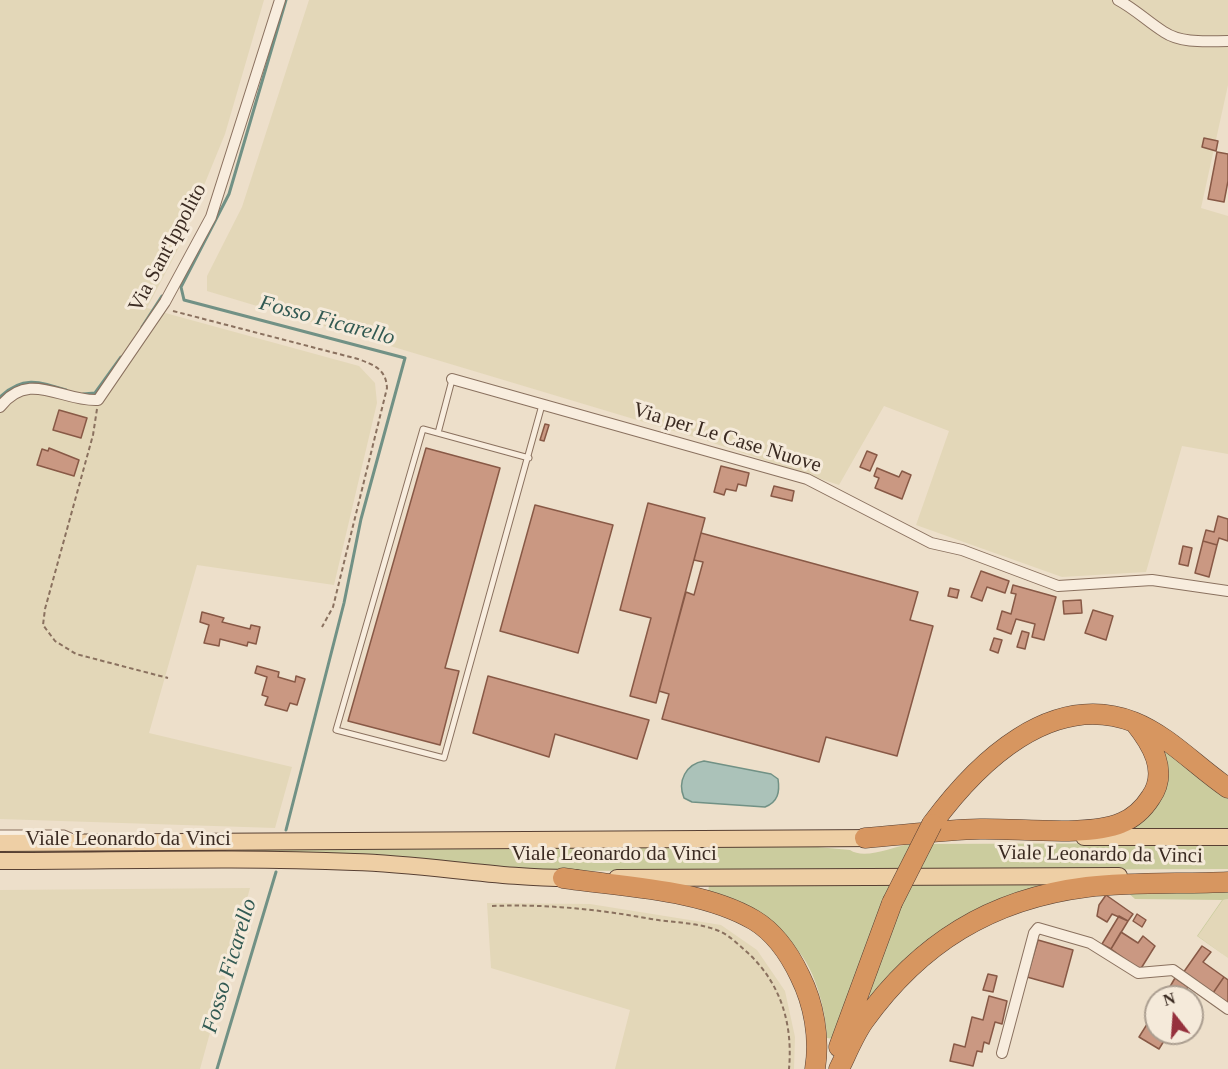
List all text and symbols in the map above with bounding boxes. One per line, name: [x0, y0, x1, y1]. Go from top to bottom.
street label: Via Sant'Ippolito: [124, 179, 212, 317]
water label: Fosso Ficarello: [256, 290, 398, 352]
street label: Via per Le Case Nuove: [630, 397, 824, 479]
street label: Viale Leonardo da Vinci: [25, 826, 231, 852]
street label: Viale Leonardo da Vinci: [511, 841, 717, 867]
street label: Viale Leonardo da Vinci: [997, 841, 1203, 869]
water label: Fosso Ficarello: [197, 896, 263, 1036]
north arrow: [1144, 985, 1204, 1045]
text: N: [1161, 989, 1177, 1009]

